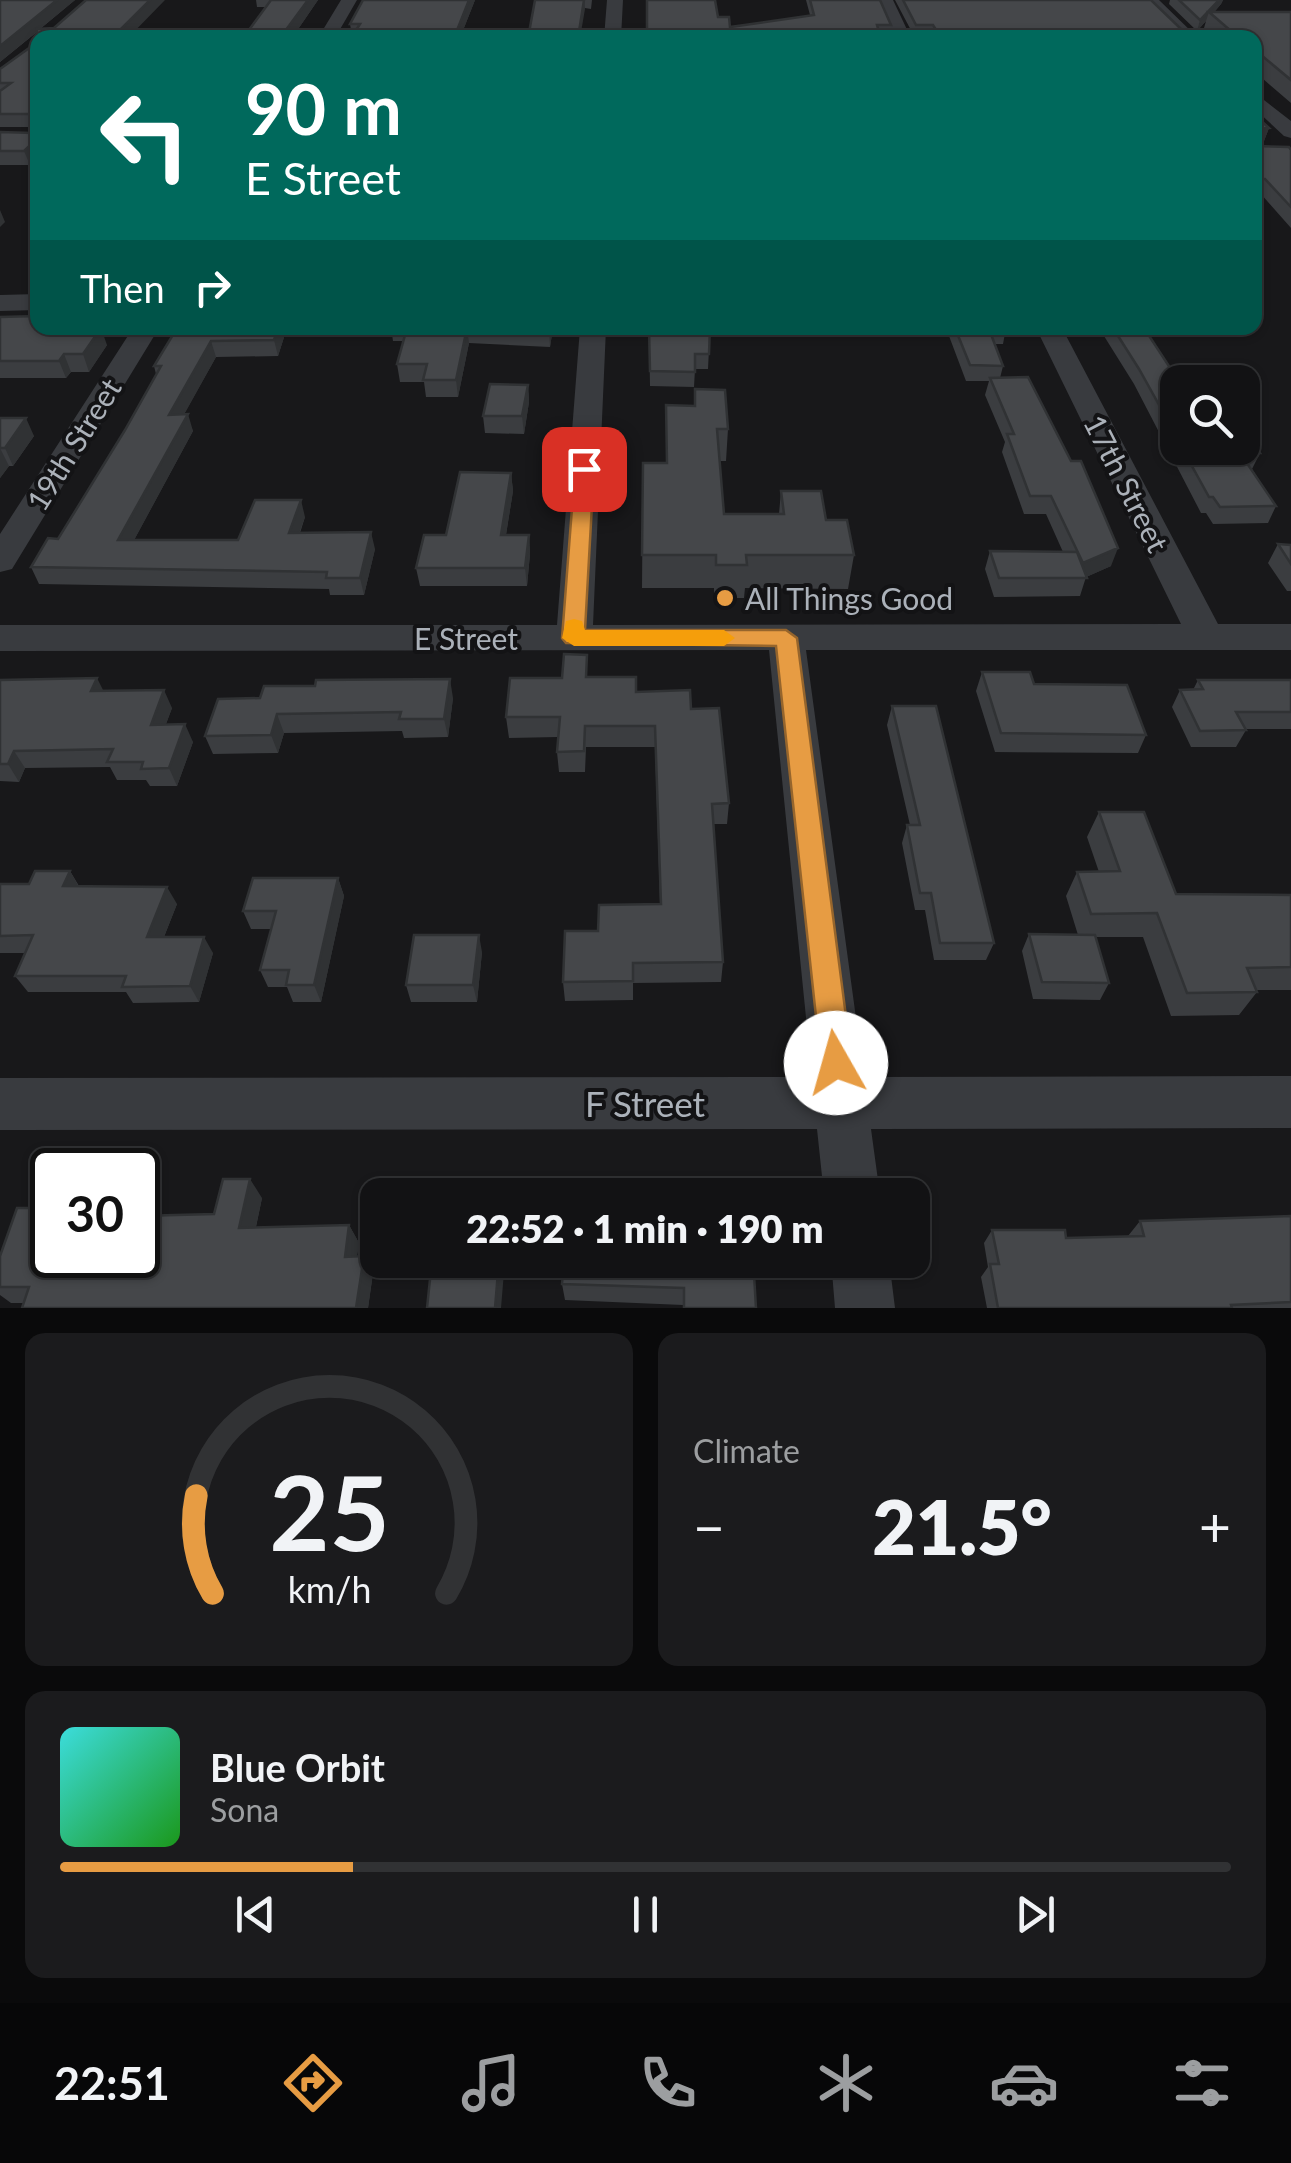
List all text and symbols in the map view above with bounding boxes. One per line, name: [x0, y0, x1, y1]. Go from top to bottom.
text: 90 m: [245, 66, 402, 150]
icon: left: [80, 70, 210, 200]
text: E Street: [245, 151, 401, 205]
icon: right: [185, 260, 240, 315]
text: Then: [80, 265, 165, 311]
map controls: [1160, 365, 1260, 465]
button: search: [1160, 365, 1260, 465]
street label: 19th Street: [18, 371, 128, 517]
street label: 17th Street: [1077, 408, 1177, 558]
pin: [542, 427, 627, 512]
icon: arrive: [557, 442, 612, 497]
place label: All Things Good: [745, 580, 953, 616]
marker: All Things Good: [714, 587, 736, 609]
street label: E Street: [414, 620, 518, 656]
position arrow: [784, 1011, 888, 1115]
street label: F Street: [585, 1082, 705, 1124]
speed limit sign: 30: [30, 1148, 160, 1278]
text: 22:52 · 1 min · 190 m: [466, 1205, 824, 1251]
text: Climate: [693, 1431, 800, 1470]
text: 25: [269, 1448, 389, 1573]
text: 21.5°: [872, 1481, 1052, 1571]
text: −: [693, 1493, 725, 1559]
text: +: [1199, 1493, 1231, 1559]
text: km/h: [287, 1568, 371, 1611]
text: Blue Orbit: [210, 1744, 385, 1790]
text: Sona: [210, 1790, 279, 1829]
icon: previous: [228, 1887, 283, 1942]
icon: pause: [618, 1887, 673, 1942]
icon: next: [1008, 1887, 1063, 1942]
icon: directions: [278, 2048, 348, 2118]
icon: music: [456, 2048, 526, 2118]
icon: phone: [633, 2048, 703, 2118]
icon: climate: [811, 2048, 881, 2118]
icon: car: [989, 2048, 1059, 2118]
icon: filters: [1167, 2048, 1237, 2118]
text: 22:51: [54, 2056, 170, 2110]

